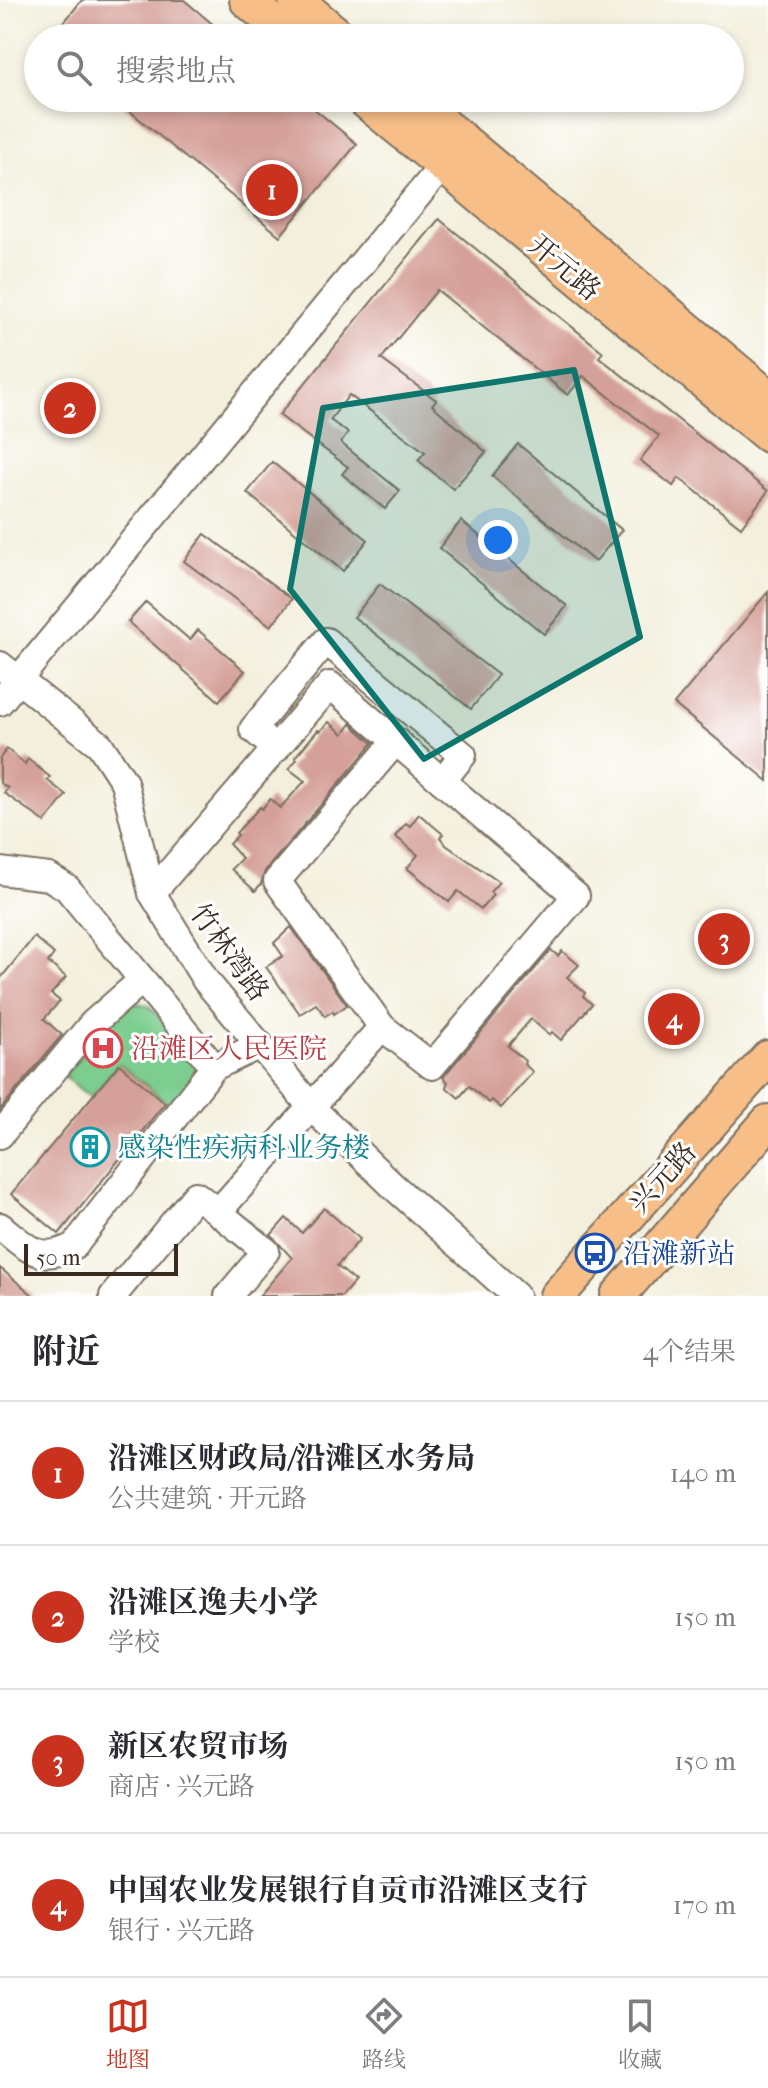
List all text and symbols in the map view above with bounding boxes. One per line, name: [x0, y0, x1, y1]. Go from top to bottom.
search box: [24, 24, 744, 112]
icon: search: [52, 46, 96, 90]
text: 搜索地点: [116, 54, 236, 89]
pin: 1: [246, 160, 298, 220]
street label: 开元路: [522, 228, 607, 307]
pin: 2: [44, 378, 96, 438]
your location: [478, 520, 518, 560]
street label: 竹林湾路: [183, 897, 276, 1007]
pin: 3: [698, 909, 750, 969]
pin: 4: [648, 989, 700, 1049]
hospital icon: 沿滩区人民医院: [82, 1027, 124, 1069]
place label: 沿滩区人民医院: [131, 1032, 327, 1065]
building icon: 感染性疾病科业务楼: [69, 1126, 111, 1168]
place label: 感染性疾病科业务楼: [118, 1131, 370, 1164]
street label: 兴元路: [622, 1135, 703, 1220]
bus stop icon: 沿滩新站: [574, 1232, 616, 1274]
place label: 沿滩新站: [623, 1237, 735, 1270]
scale bar: [24, 1240, 178, 1276]
text: 50 m: [36, 1245, 81, 1271]
text: 附近: [32, 1332, 100, 1372]
text: 4个结果: [643, 1336, 736, 1367]
text: 沿滩区财政局/沿滩区水务局: [108, 1441, 475, 1476]
text: 1: [53, 1458, 63, 1489]
text: 140 m: [670, 1458, 736, 1489]
text: 公共建筑 · 开元路: [108, 1483, 306, 1514]
text: 沿滩区逸夫小学: [108, 1585, 318, 1620]
text: 2: [51, 1602, 65, 1633]
text: 150 m: [674, 1602, 736, 1633]
text: 学校: [108, 1627, 160, 1658]
text: 新区农贸市场: [108, 1729, 288, 1764]
text: 3: [53, 1746, 63, 1777]
text: 150 m: [674, 1746, 736, 1777]
text: 商店 · 兴元路: [108, 1771, 254, 1802]
text: 中国农业发展银行自贡市沿滩区支行: [108, 1873, 588, 1908]
text: 4: [50, 1890, 66, 1921]
text: 170 m: [673, 1890, 736, 1921]
text: 银行 · 兴元路: [108, 1915, 254, 1946]
tab: 地图: [106, 1994, 150, 2073]
tab: 路线: [362, 1994, 406, 2073]
tab: 收藏: [618, 1994, 662, 2073]

